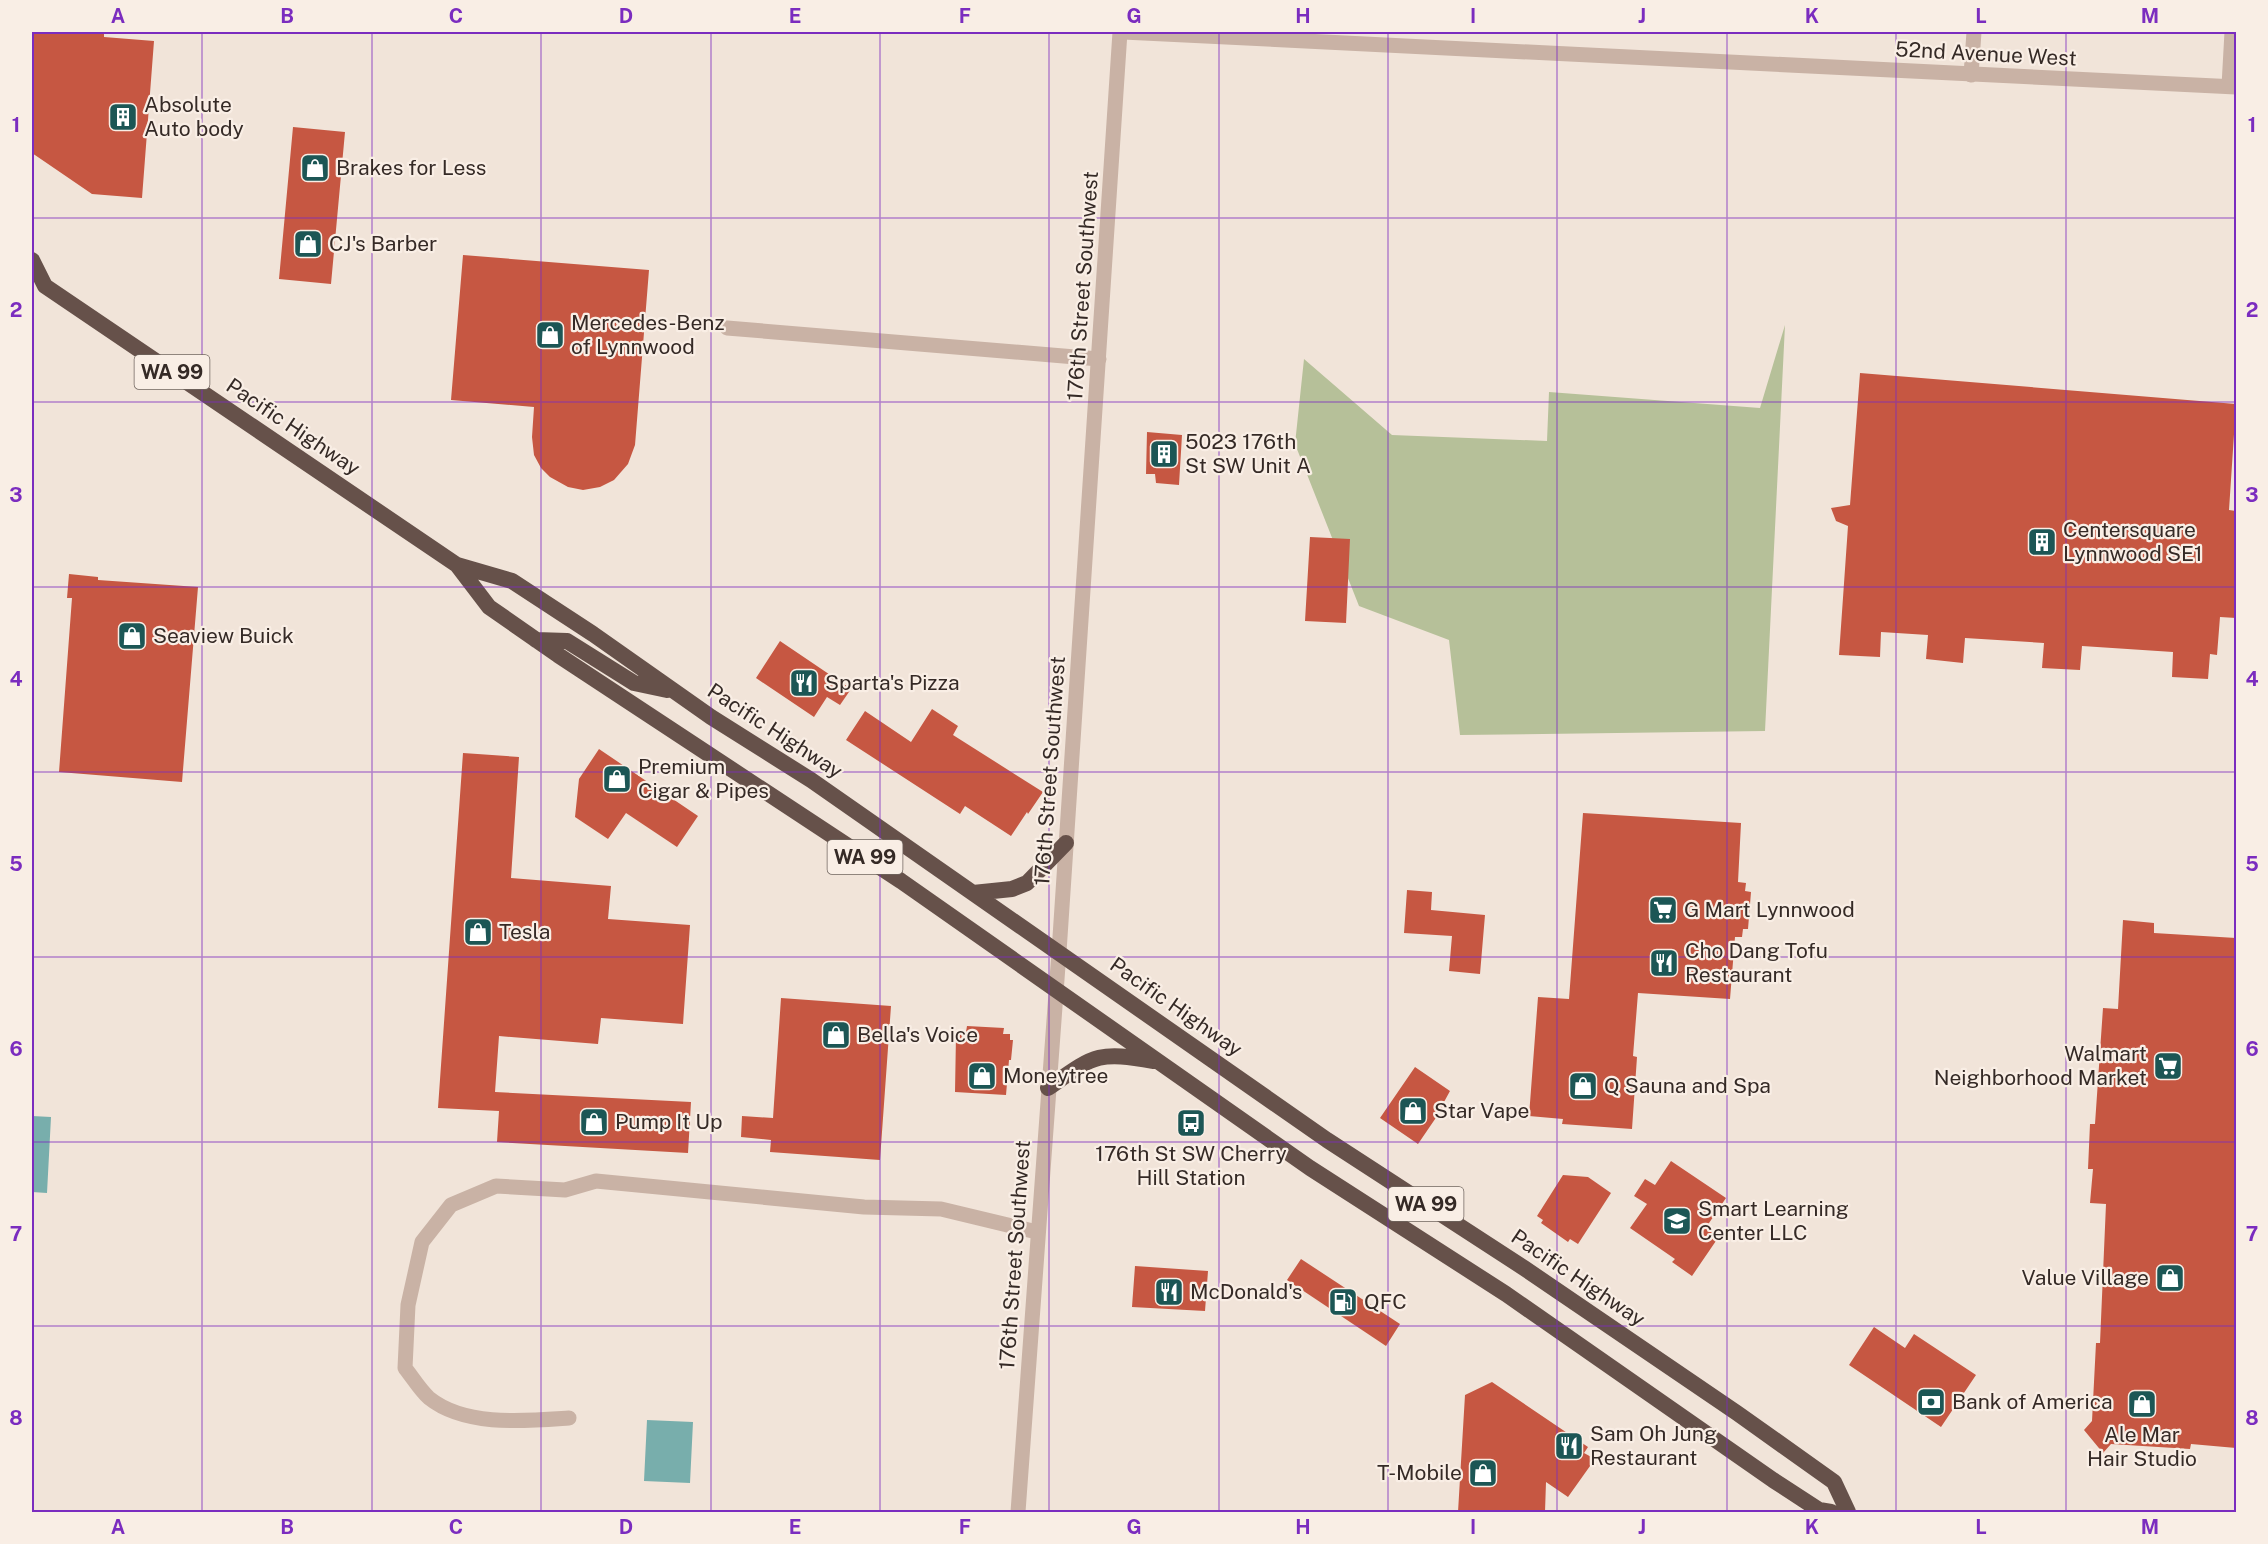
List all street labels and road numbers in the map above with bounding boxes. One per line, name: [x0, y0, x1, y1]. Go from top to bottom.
street label: 52nd Avenue West: [1895, 36, 2077, 71]
street label: 176th Street Southwest: [1062, 170, 1103, 402]
road number: WA 99: [134, 355, 210, 389]
street label: Pacific Highway: [222, 373, 365, 481]
street label: 176th Street Southwest: [1029, 655, 1070, 887]
street label: Pacific Highway: [703, 678, 847, 784]
road number: WA 99: [828, 840, 902, 874]
street label: Pacific Highway: [1105, 952, 1247, 1062]
street label: 176th Street Southwest: [994, 1139, 1035, 1371]
road number: WA 99: [1388, 1187, 1464, 1221]
street label: Pacific Highway: [1507, 1224, 1650, 1332]

